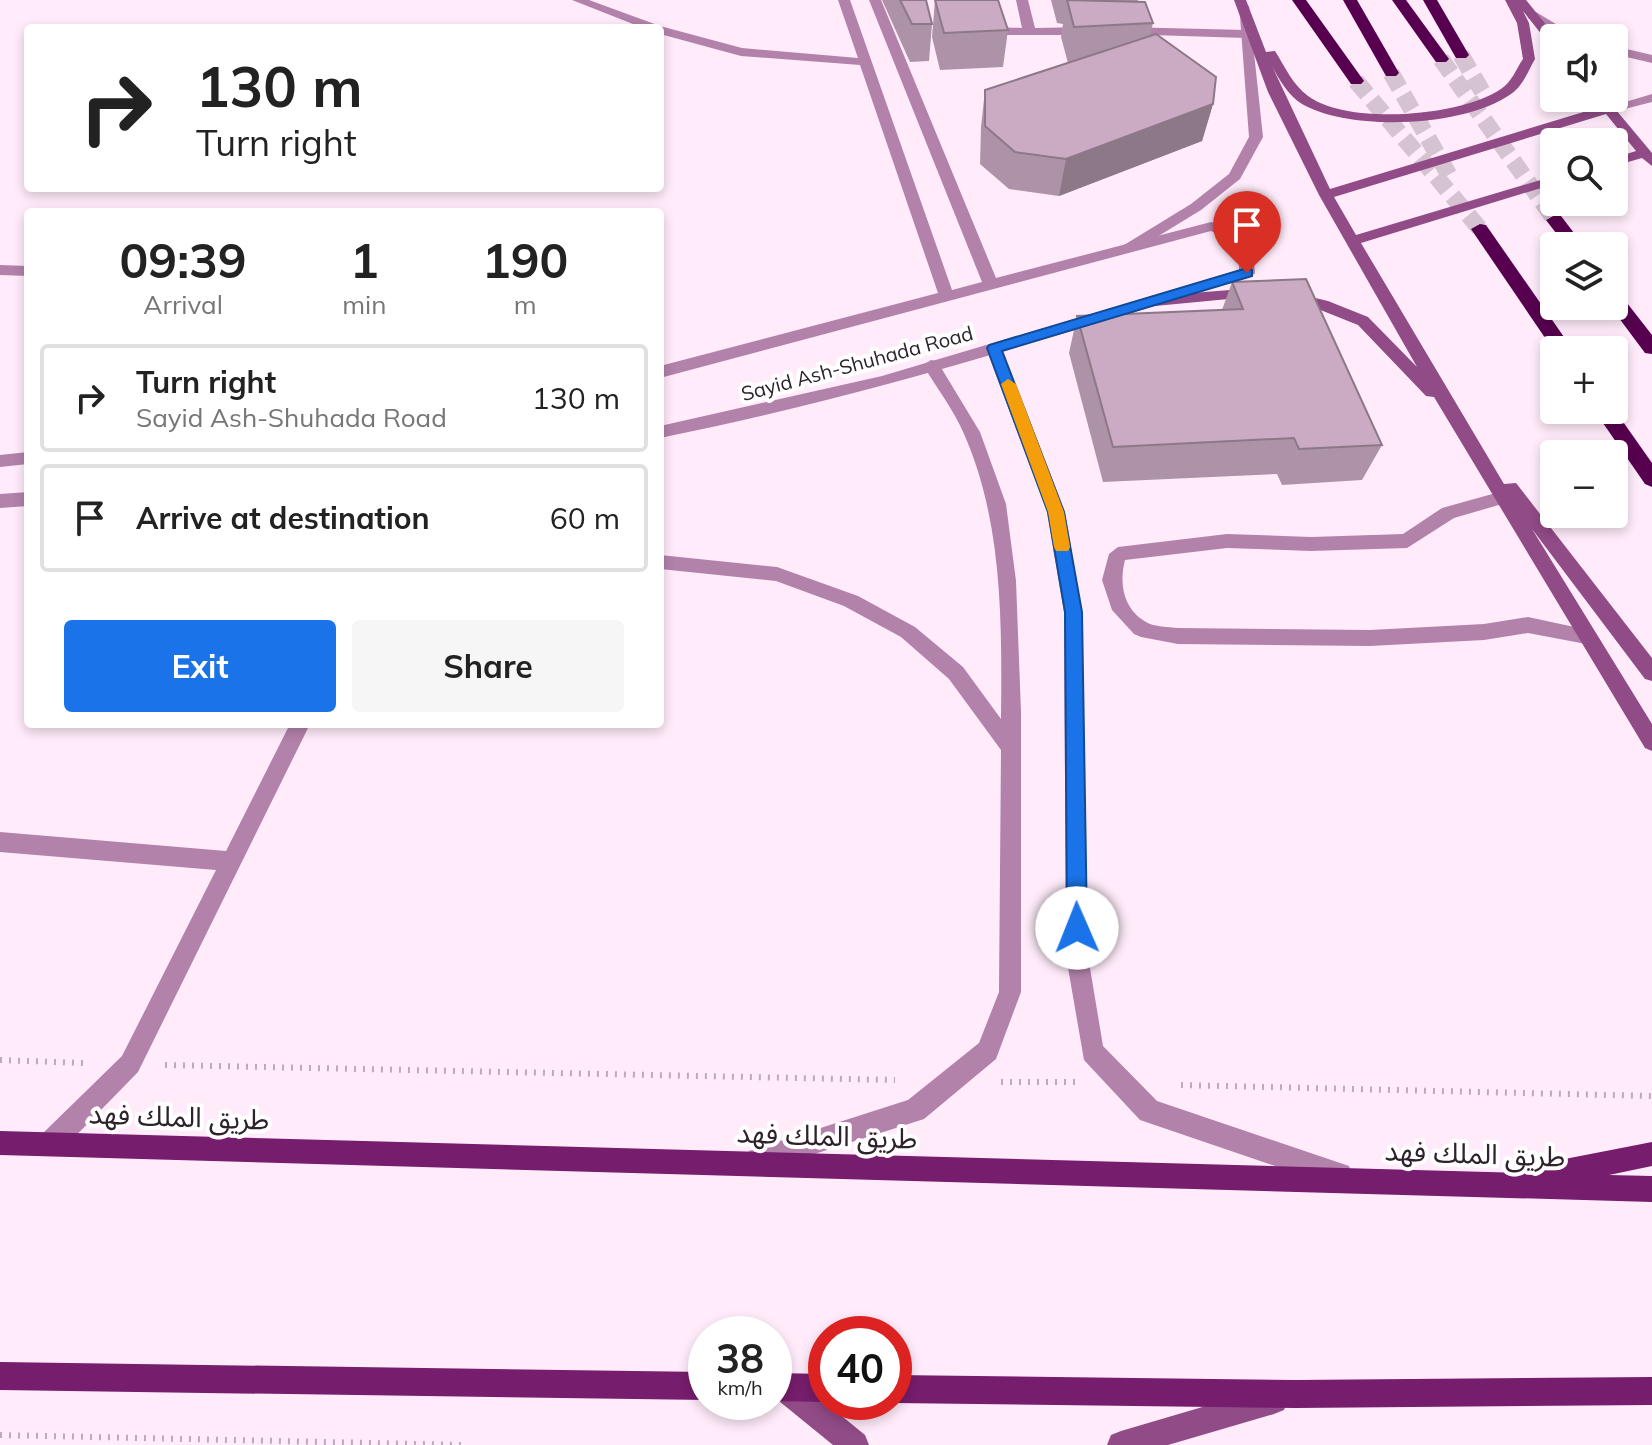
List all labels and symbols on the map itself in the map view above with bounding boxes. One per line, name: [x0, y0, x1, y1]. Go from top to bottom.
pin: [1213, 191, 1281, 273]
street label: Sayid Ash-Shuhada Road: [738, 320, 976, 406]
position arrow: [1035, 886, 1119, 970]
street label: طريق الملك فهد: [88, 1095, 270, 1138]
street label: طريق الملك فهد: [736, 1114, 918, 1157]
street label: طريق الملك فهد: [1384, 1132, 1566, 1175]
speed limit sign: 40: [808, 1316, 912, 1420]

